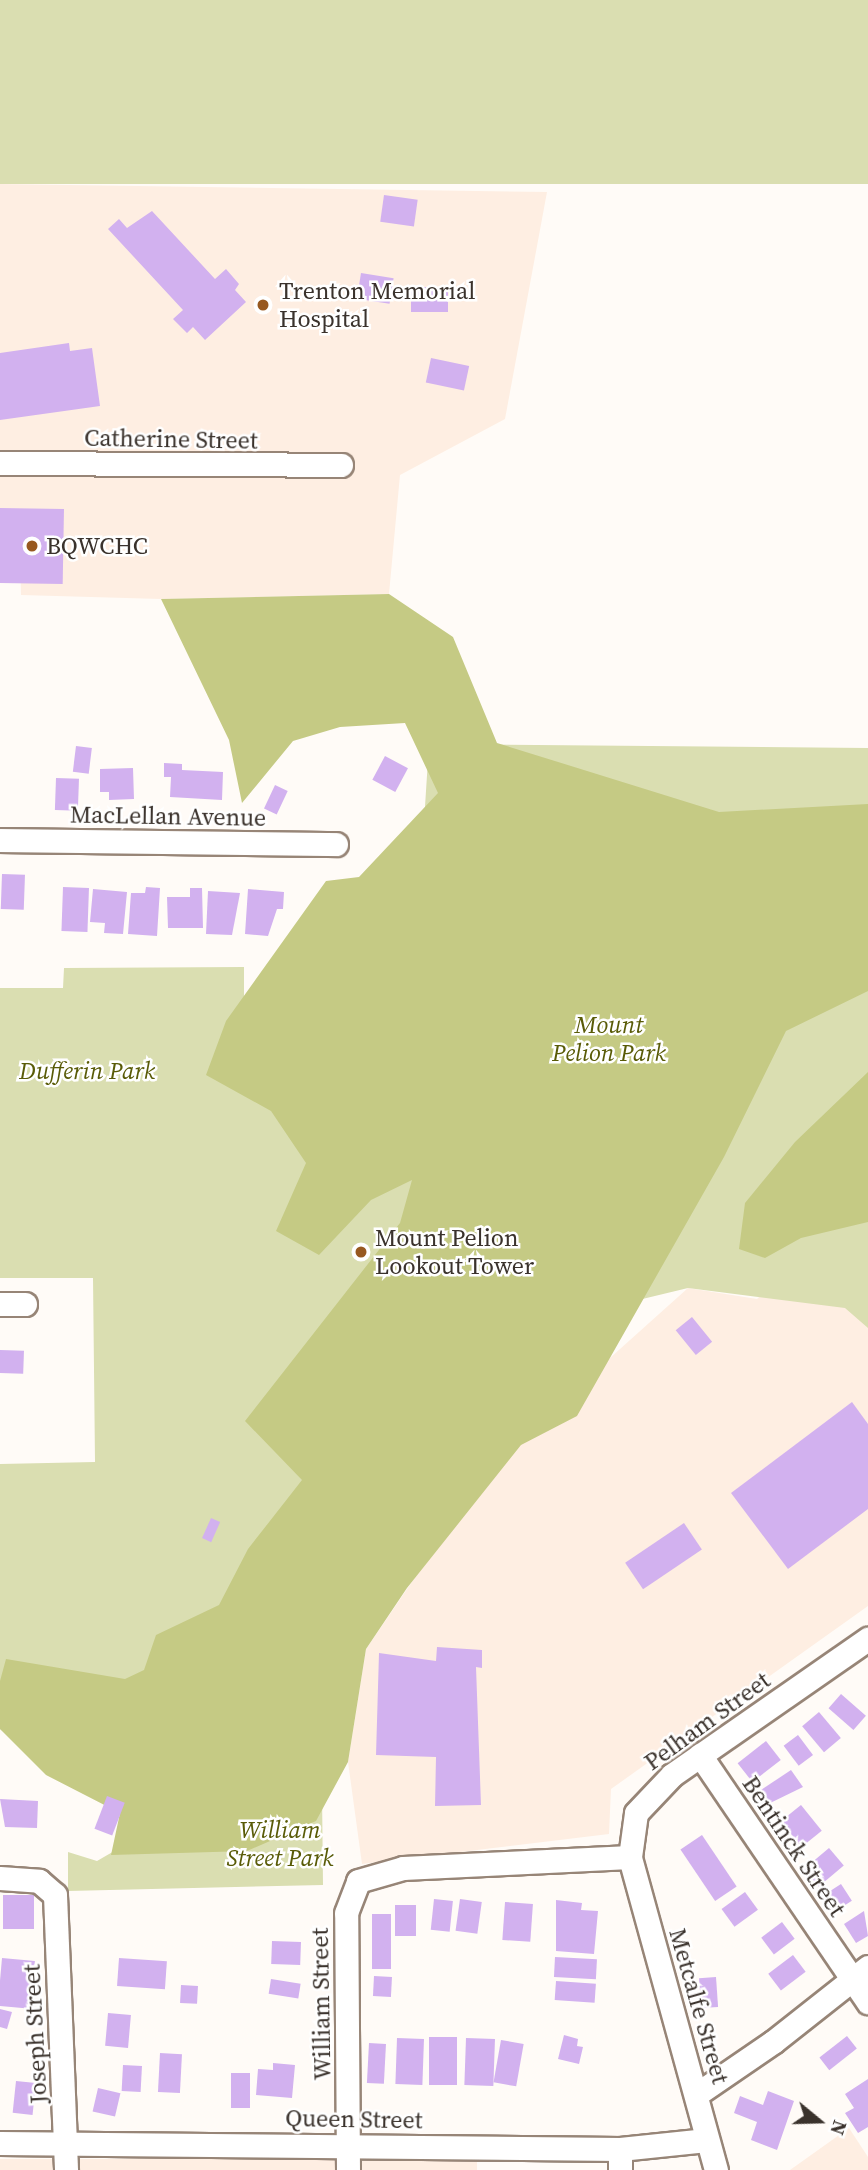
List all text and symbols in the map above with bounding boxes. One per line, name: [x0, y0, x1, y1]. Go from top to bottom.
place label: Trenton Memorial Hospital: [279, 277, 475, 333]
marker: Trenton Memorial Hospital: [253, 295, 273, 315]
street label: Catherine Street: [84, 423, 258, 455]
place label: BQWCHC: [46, 532, 148, 560]
marker: BQWCHC: [24, 538, 40, 554]
street label: MacLellan Avenue: [70, 800, 266, 832]
park label: Mount Pelion Park: [552, 1011, 666, 1067]
park label: Dufferin Park: [19, 1057, 155, 1085]
place label: Mount Pelion Lookout Tower: [375, 1224, 535, 1280]
marker: Mount Pelion Lookout Tower: [353, 1244, 369, 1260]
street label: Pelham Street: [638, 1666, 776, 1776]
street label: Bentinck Street: [736, 1770, 852, 1922]
park label: William Street Park: [226, 1816, 334, 1872]
street label: Metcalfe Street: [663, 1925, 735, 2087]
street label: William Street: [305, 1927, 337, 2081]
street label: Joseph Street: [17, 1963, 53, 2105]
north arrow: [784, 2086, 854, 2156]
street label: Queen Street: [285, 2103, 423, 2135]
text: N: [824, 2117, 853, 2139]

